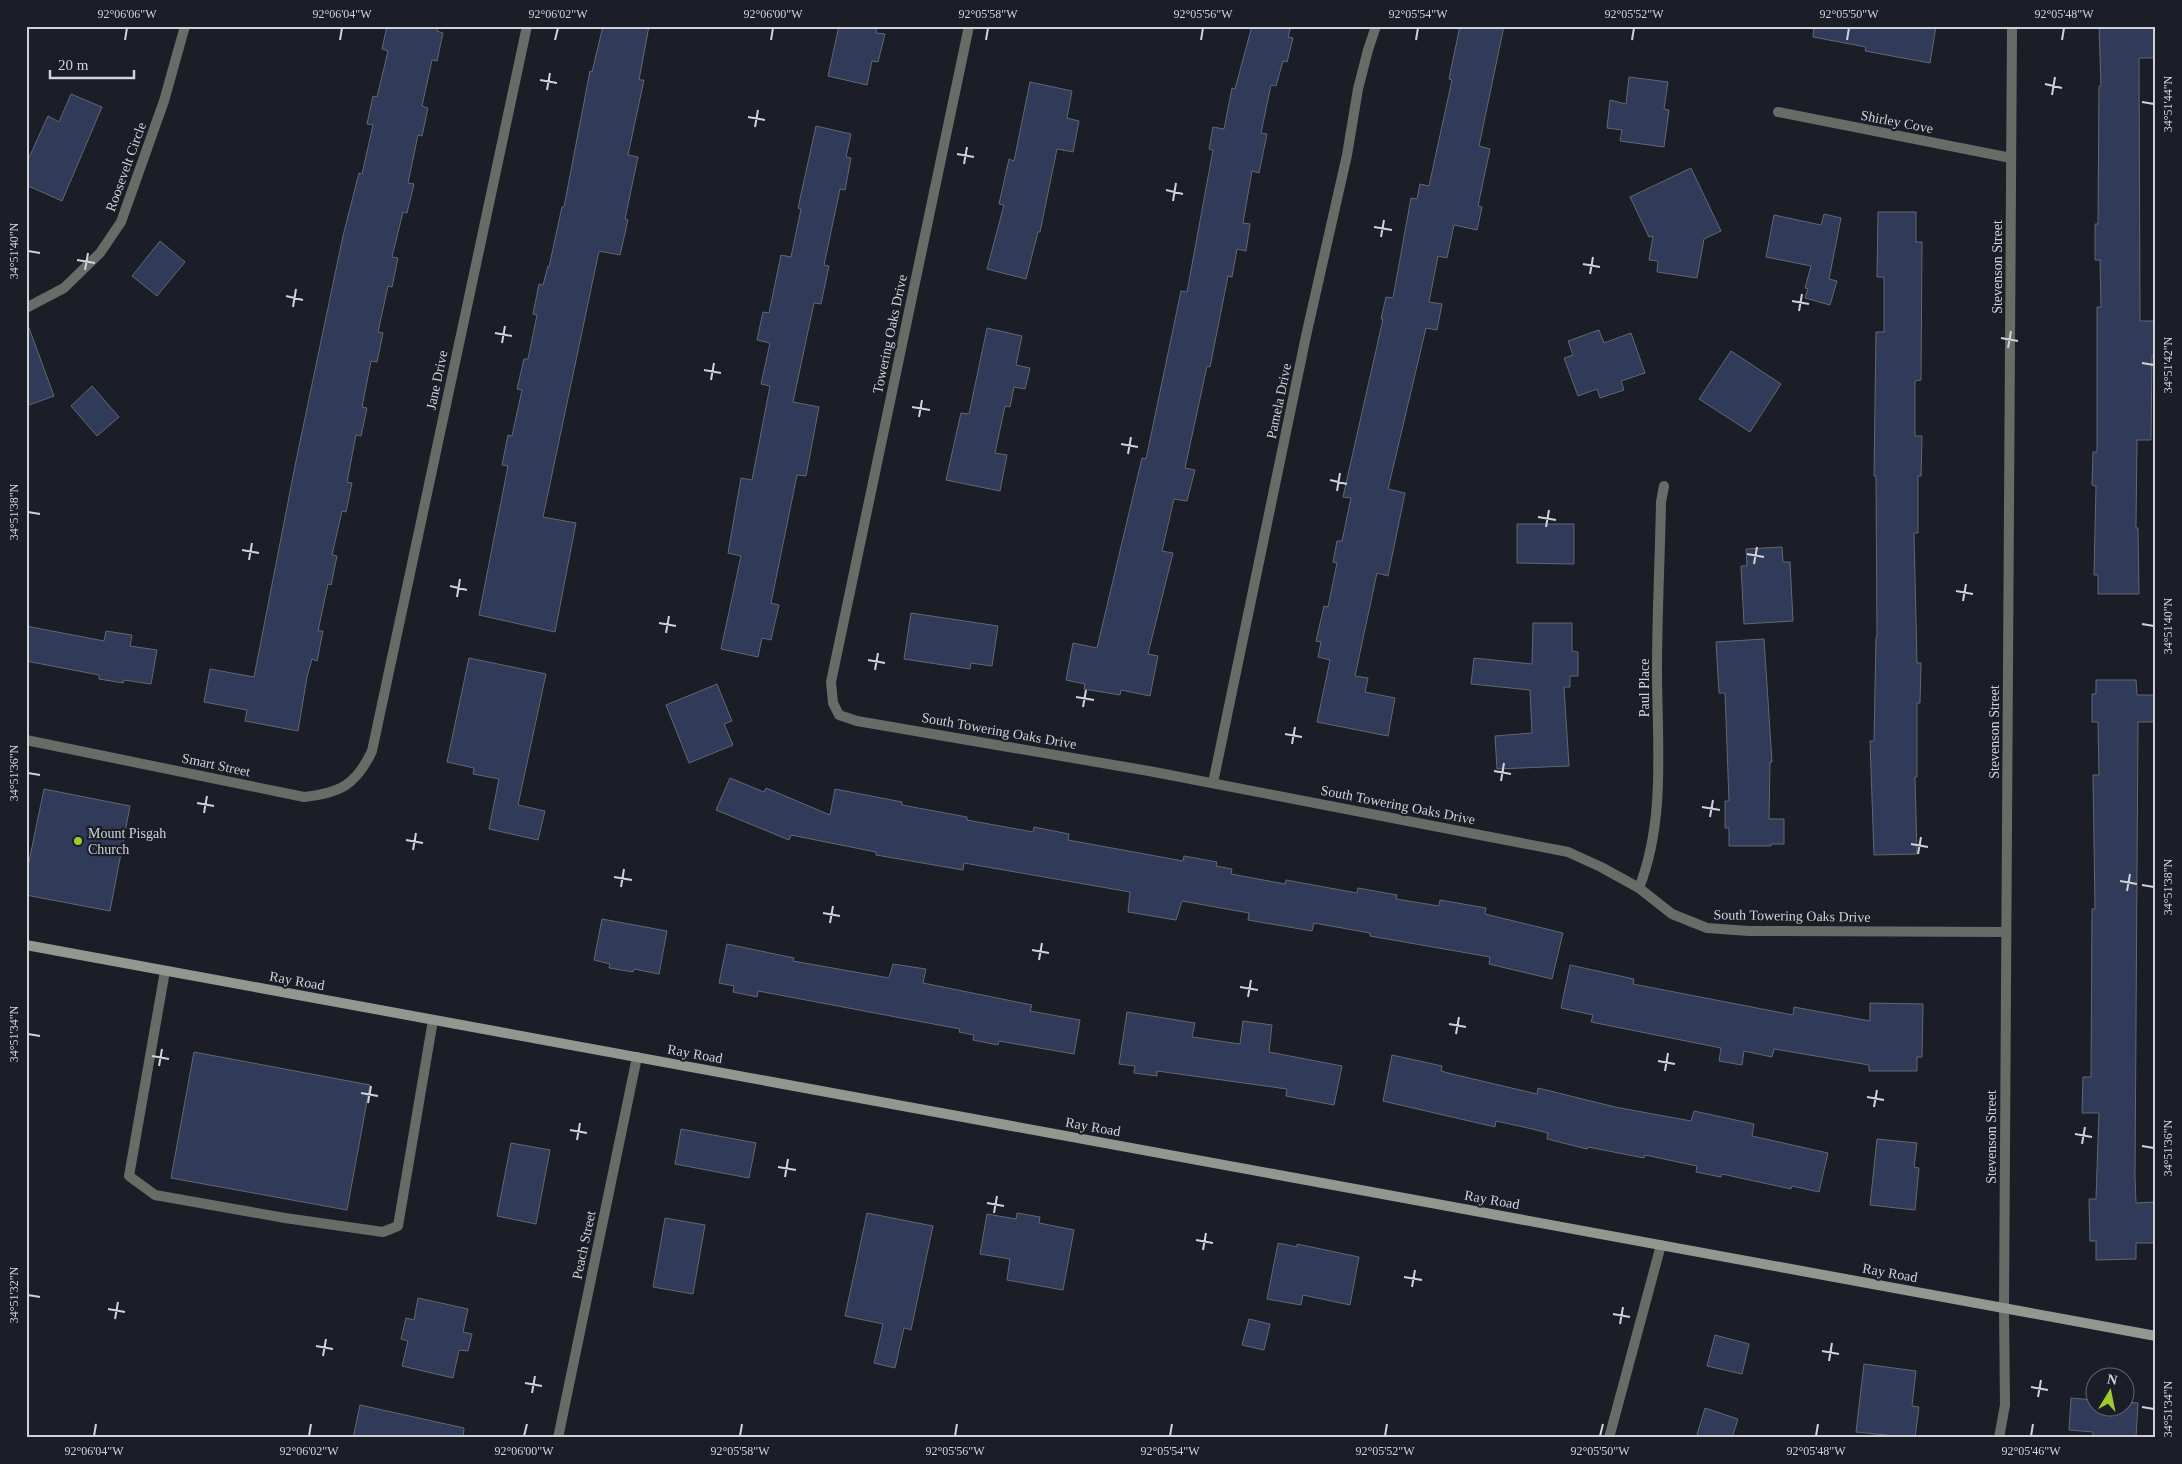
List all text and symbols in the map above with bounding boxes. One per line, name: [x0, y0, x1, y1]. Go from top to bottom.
text: 92°06'06"W: [97, 7, 157, 21]
text: 92°06'04"W: [312, 7, 372, 21]
text: 92°06'02"W: [528, 7, 588, 21]
text: 92°06'00"W: [743, 7, 803, 21]
text: 92°05'58"W: [958, 7, 1018, 21]
text: 92°05'56"W: [1173, 7, 1233, 21]
text: 92°05'54"W: [1388, 7, 1448, 21]
text: 92°05'52"W: [1604, 7, 1664, 21]
text: 92°05'50"W: [1819, 7, 1879, 21]
text: 92°05'48"W: [2034, 7, 2094, 21]
scale bar: [50, 48, 134, 80]
text: 20 m: [58, 57, 89, 73]
text: 34°51'44"N: [2161, 75, 2175, 132]
street label: Shirley Cove: [1859, 108, 1935, 136]
street label: Roosevelt Circle: [103, 120, 149, 214]
street label: Stevenson Street: [1990, 220, 2005, 314]
text: 34°51'40"N: [7, 222, 21, 279]
street label: Towering Oaks Drive: [870, 273, 910, 395]
text: 34°51'42"N: [2161, 336, 2175, 393]
street label: Jane Drive: [423, 349, 451, 411]
street label: Pamela Drive: [1264, 362, 1294, 440]
text: 34°51'38"N: [7, 483, 21, 540]
text: 34°51'40"N: [2161, 597, 2175, 654]
street label: Paul Place: [1637, 659, 1652, 717]
street label: Stevenson Street: [1987, 685, 2002, 779]
street label: South Towering Oaks Drive: [920, 710, 1078, 752]
text: 34°51'36"N: [7, 744, 21, 801]
street label: Smart Street: [180, 750, 252, 780]
street label: South Towering Oaks Drive: [1319, 783, 1477, 827]
place label: Mount Pisgah Church: [88, 826, 166, 857]
marker: Mount Pisgah Church: [72, 835, 84, 847]
text: 34°51'38"N: [2161, 858, 2175, 915]
street label: South Towering Oaks Drive: [1713, 907, 1871, 925]
street label: Ray Road: [268, 969, 326, 993]
text: 34°51'34"N: [7, 1005, 21, 1062]
street label: Ray Road: [666, 1042, 724, 1066]
street label: Stevenson Street: [1984, 1090, 1999, 1184]
street label: Ray Road: [1064, 1115, 1122, 1139]
text: 34°51'36"N: [2161, 1119, 2175, 1176]
street label: Ray Road: [1463, 1188, 1521, 1212]
street label: Peach Street: [569, 1209, 599, 1281]
street label: Ray Road: [1861, 1261, 1919, 1285]
text: 34°51'32"N: [7, 1266, 21, 1323]
north arrow: [2084, 1366, 2134, 1416]
text: N: [2106, 1371, 2118, 1388]
text: 34°51'34"N: [2161, 1380, 2175, 1437]
text: 92°06'04"W: [64, 1444, 124, 1458]
text: 92°06'02"W: [279, 1444, 339, 1458]
text: 92°06'00"W: [494, 1444, 554, 1458]
text: 92°05'58"W: [710, 1444, 770, 1458]
text: 92°05'56"W: [925, 1444, 985, 1458]
text: 92°05'54"W: [1140, 1444, 1200, 1458]
text: 92°05'52"W: [1355, 1444, 1415, 1458]
text: 92°05'50"W: [1570, 1444, 1630, 1458]
text: 92°05'48"W: [1786, 1444, 1846, 1458]
text: 92°05'46"W: [2001, 1444, 2061, 1458]

